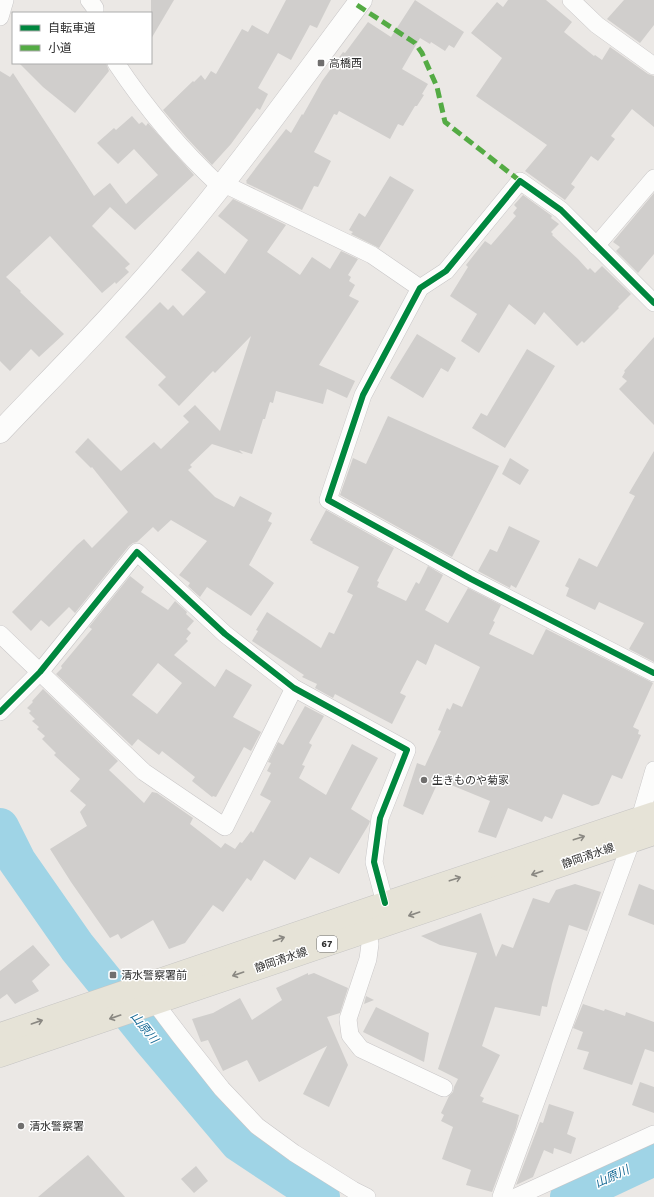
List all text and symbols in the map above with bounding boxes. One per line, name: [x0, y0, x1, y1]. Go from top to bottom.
legend: [12, 12, 152, 64]
text: 自転車道: [48, 21, 96, 36]
text: 小道: [48, 41, 72, 56]
place label: 高橋西: [329, 57, 362, 70]
marker: 高橋西: [316, 58, 326, 68]
place label: 生きものや菊家: [432, 774, 509, 787]
marker: 生きものや菊家: [419, 775, 429, 785]
one-way arrow: [572, 834, 585, 841]
street label: 静岡清水線: [560, 841, 616, 871]
one-way arrow: [531, 870, 544, 877]
one-way arrow: [449, 875, 462, 882]
one-way arrow: [409, 911, 421, 919]
one-way arrow: [273, 934, 285, 942]
road number: 67: [317, 936, 337, 952]
street label: 静岡清水線: [253, 945, 309, 975]
place label: 清水警察署前: [121, 969, 187, 982]
marker: 清水警察署前: [108, 970, 118, 980]
one-way arrow: [233, 971, 245, 979]
water label: 山原川: [127, 1009, 162, 1048]
one-way arrow: [110, 1013, 122, 1021]
one-way arrow: [30, 1017, 42, 1025]
place label: 清水警察署: [29, 1120, 84, 1133]
marker: 清水警察署: [16, 1121, 26, 1131]
water label: 山原川: [593, 1162, 633, 1191]

